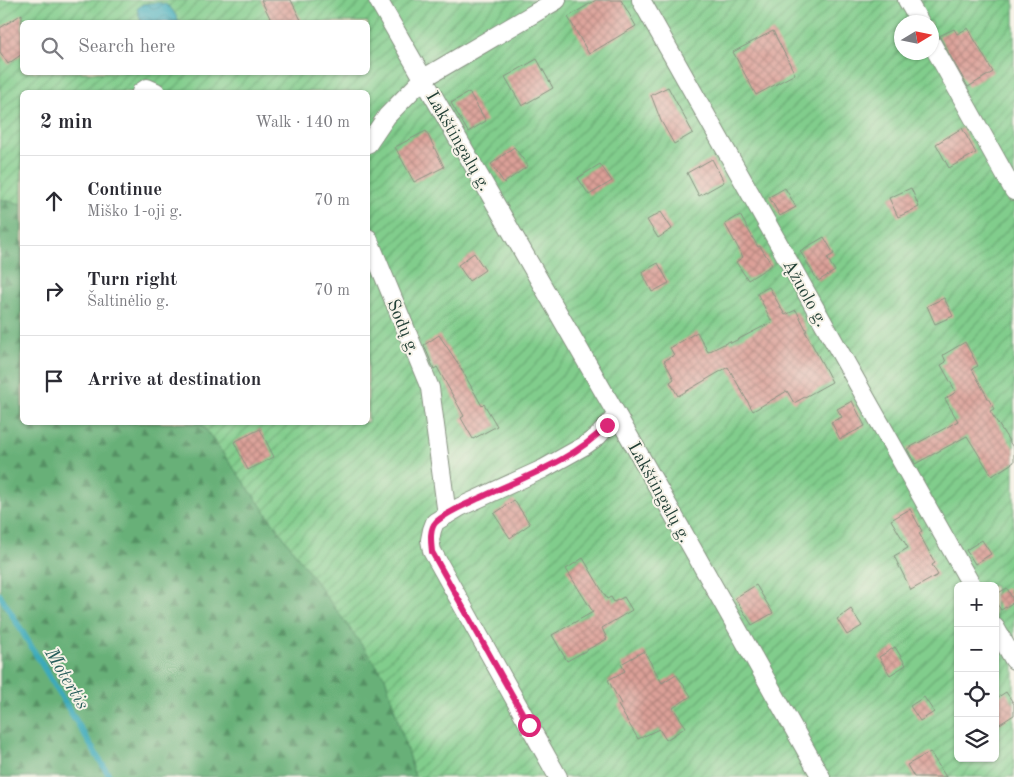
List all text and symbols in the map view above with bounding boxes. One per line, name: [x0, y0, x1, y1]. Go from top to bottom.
north arrow: [894, 15, 939, 60]
search box: [20, 20, 370, 75]
icon: search: [38, 34, 66, 62]
text: Search here: [78, 38, 175, 57]
street label: Lakštingalų g.: [422, 89, 494, 194]
text: 2 min: [40, 112, 93, 133]
text: Walk · 140 m: [255, 115, 350, 131]
text: Continue: [87, 181, 162, 200]
icon: ahead: [40, 187, 68, 215]
text: 70 m: [314, 193, 350, 209]
text: Miško 1-oji g.: [87, 204, 183, 220]
street label: Ąžuolo g.: [779, 257, 831, 330]
text: Turn right: [87, 271, 177, 290]
icon: right: [40, 277, 68, 305]
text: 70 m: [314, 283, 350, 299]
text: Šaltinėlio g.: [87, 294, 169, 310]
street label: Sodų g.: [383, 297, 423, 358]
icon: arrive: [40, 367, 68, 395]
text: Arrive at destination: [87, 371, 261, 390]
route end: [596, 414, 619, 437]
street label: Lakštingalų g.: [624, 439, 694, 546]
map controls: [954, 582, 999, 762]
button: +: [954, 582, 999, 627]
button: −: [954, 627, 999, 672]
water label: Motertis: [40, 644, 92, 713]
button: locate: [954, 672, 999, 717]
route start: [518, 714, 541, 737]
button: layers: [954, 717, 999, 762]

